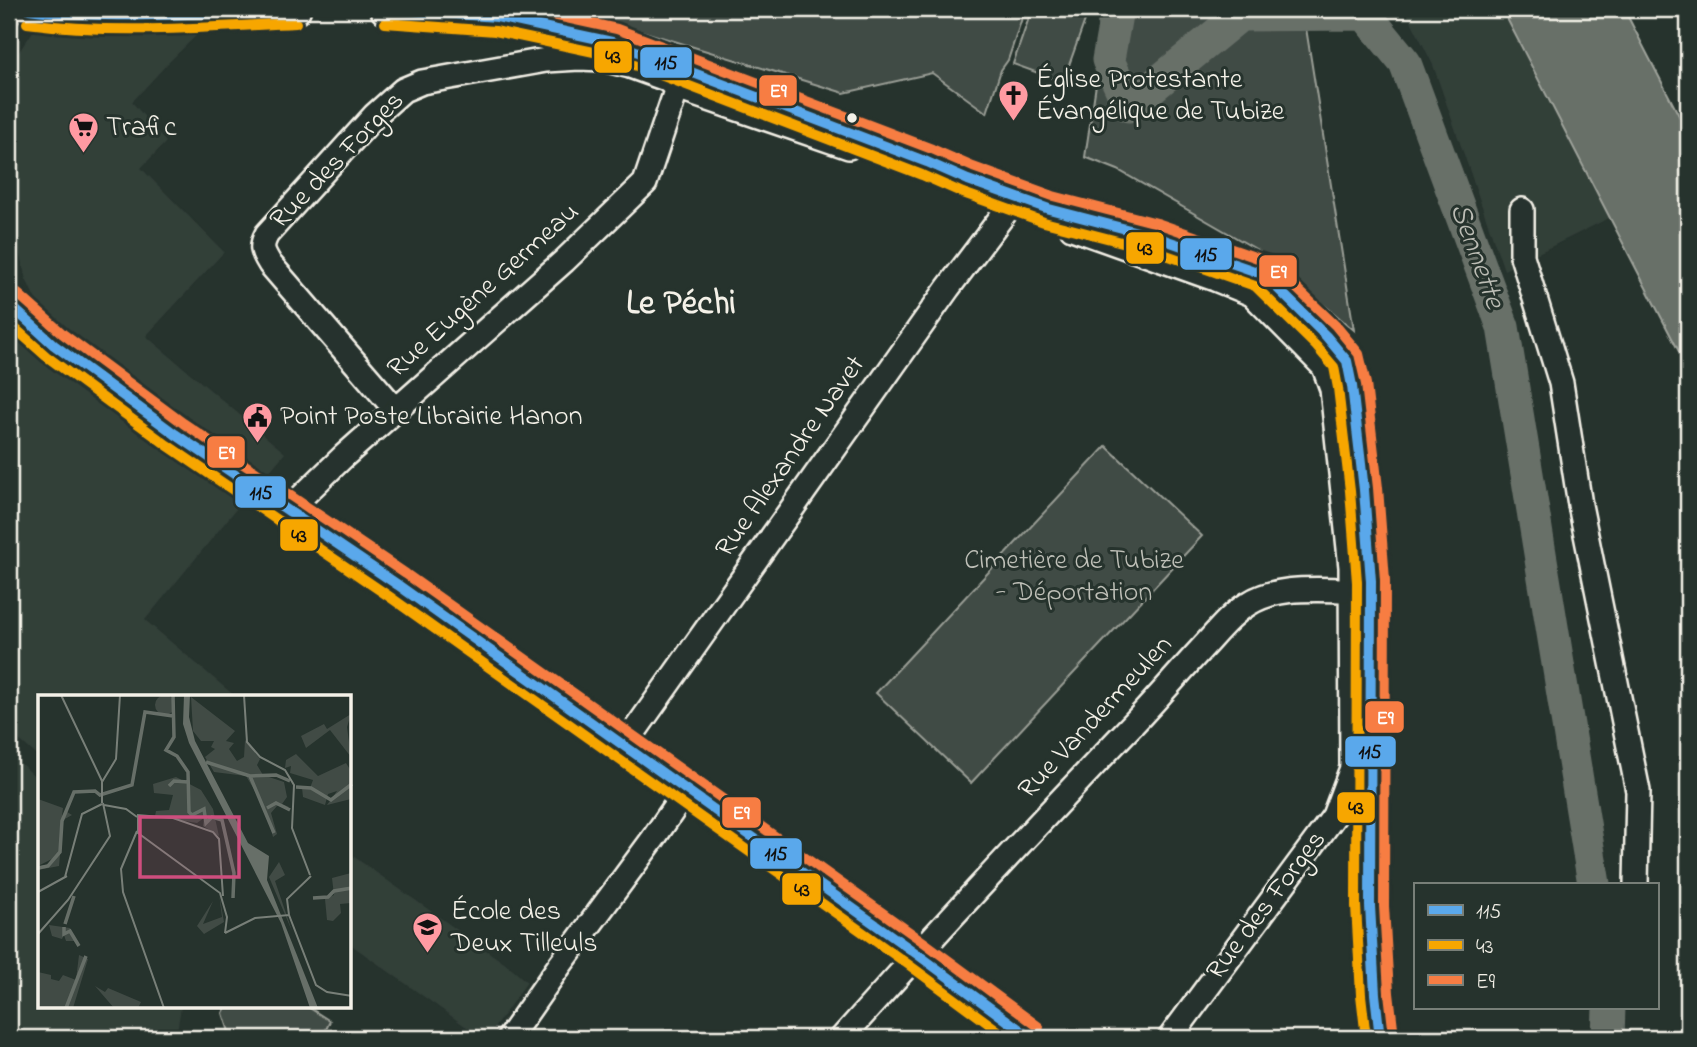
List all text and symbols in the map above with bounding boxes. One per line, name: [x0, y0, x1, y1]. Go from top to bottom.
line badge: 43: [593, 40, 633, 74]
text: 43: [605, 45, 621, 72]
line badge: 115: [639, 46, 693, 79]
text: 115: [655, 51, 678, 78]
place label: Église Protestante Évangélique de Tubize: [1036, 60, 1285, 133]
line badge: E9: [758, 74, 798, 107]
text: E9: [769, 79, 787, 106]
church icon: Église Protestante Évangélique de Tubize: [996, 79, 1030, 123]
street label: Rue des Forges: [261, 82, 415, 240]
place label: Trafic: [106, 108, 177, 149]
supermarket icon: Trafic: [66, 111, 100, 155]
unlabelled marker: [845, 111, 859, 125]
street label: Rue Eugène Germeau: [379, 193, 589, 389]
water label: Sennette: [1437, 197, 1516, 316]
line badge: 43: [1125, 231, 1165, 265]
text: 43: [1137, 237, 1153, 264]
line badge: 115: [1179, 237, 1233, 271]
text: 115: [1195, 243, 1218, 270]
line badge: E9: [1258, 254, 1298, 288]
text: E9: [1269, 260, 1287, 287]
district label: Le Péchi: [626, 279, 736, 330]
street label: Rue Alexandre Navet: [706, 348, 876, 566]
place label: Point Poste Librairie Hanon: [280, 397, 583, 438]
public building icon: Point Poste Librairie Hanon: [240, 400, 274, 444]
line badge: E9: [206, 435, 246, 469]
text: E9: [217, 441, 235, 468]
line badge: 115: [234, 475, 287, 509]
text: 115: [250, 481, 273, 508]
line badge: 43: [279, 518, 319, 552]
text: 43: [291, 524, 307, 551]
park label: Cimetière de Tubize - Déportation: [964, 541, 1184, 614]
street label: Rue Vandermeulen: [1009, 627, 1183, 809]
inset map: [38, 695, 352, 1009]
line badge: E9: [1364, 700, 1405, 734]
text: E9: [1376, 706, 1394, 733]
line badge: 115: [1344, 735, 1397, 768]
text: 115: [1359, 740, 1382, 767]
line badge: 43: [1336, 791, 1376, 824]
line badge: E9: [721, 796, 762, 829]
text: 43: [1348, 796, 1364, 823]
text: E9: [732, 801, 750, 828]
street label: Rue des Forges: [1197, 822, 1337, 990]
line badge: 115: [749, 837, 803, 870]
text: 115: [765, 842, 788, 869]
line badge: 43: [781, 872, 822, 906]
text: 43: [794, 878, 810, 905]
legend: [1414, 883, 1658, 1009]
place label: École des Deux Tilleuls: [450, 892, 598, 965]
text: 115: [1476, 898, 1501, 928]
school or university icon: École des Deux Tilleuls: [411, 911, 445, 955]
text: 43: [1476, 933, 1493, 963]
text: E9: [1476, 968, 1496, 998]

